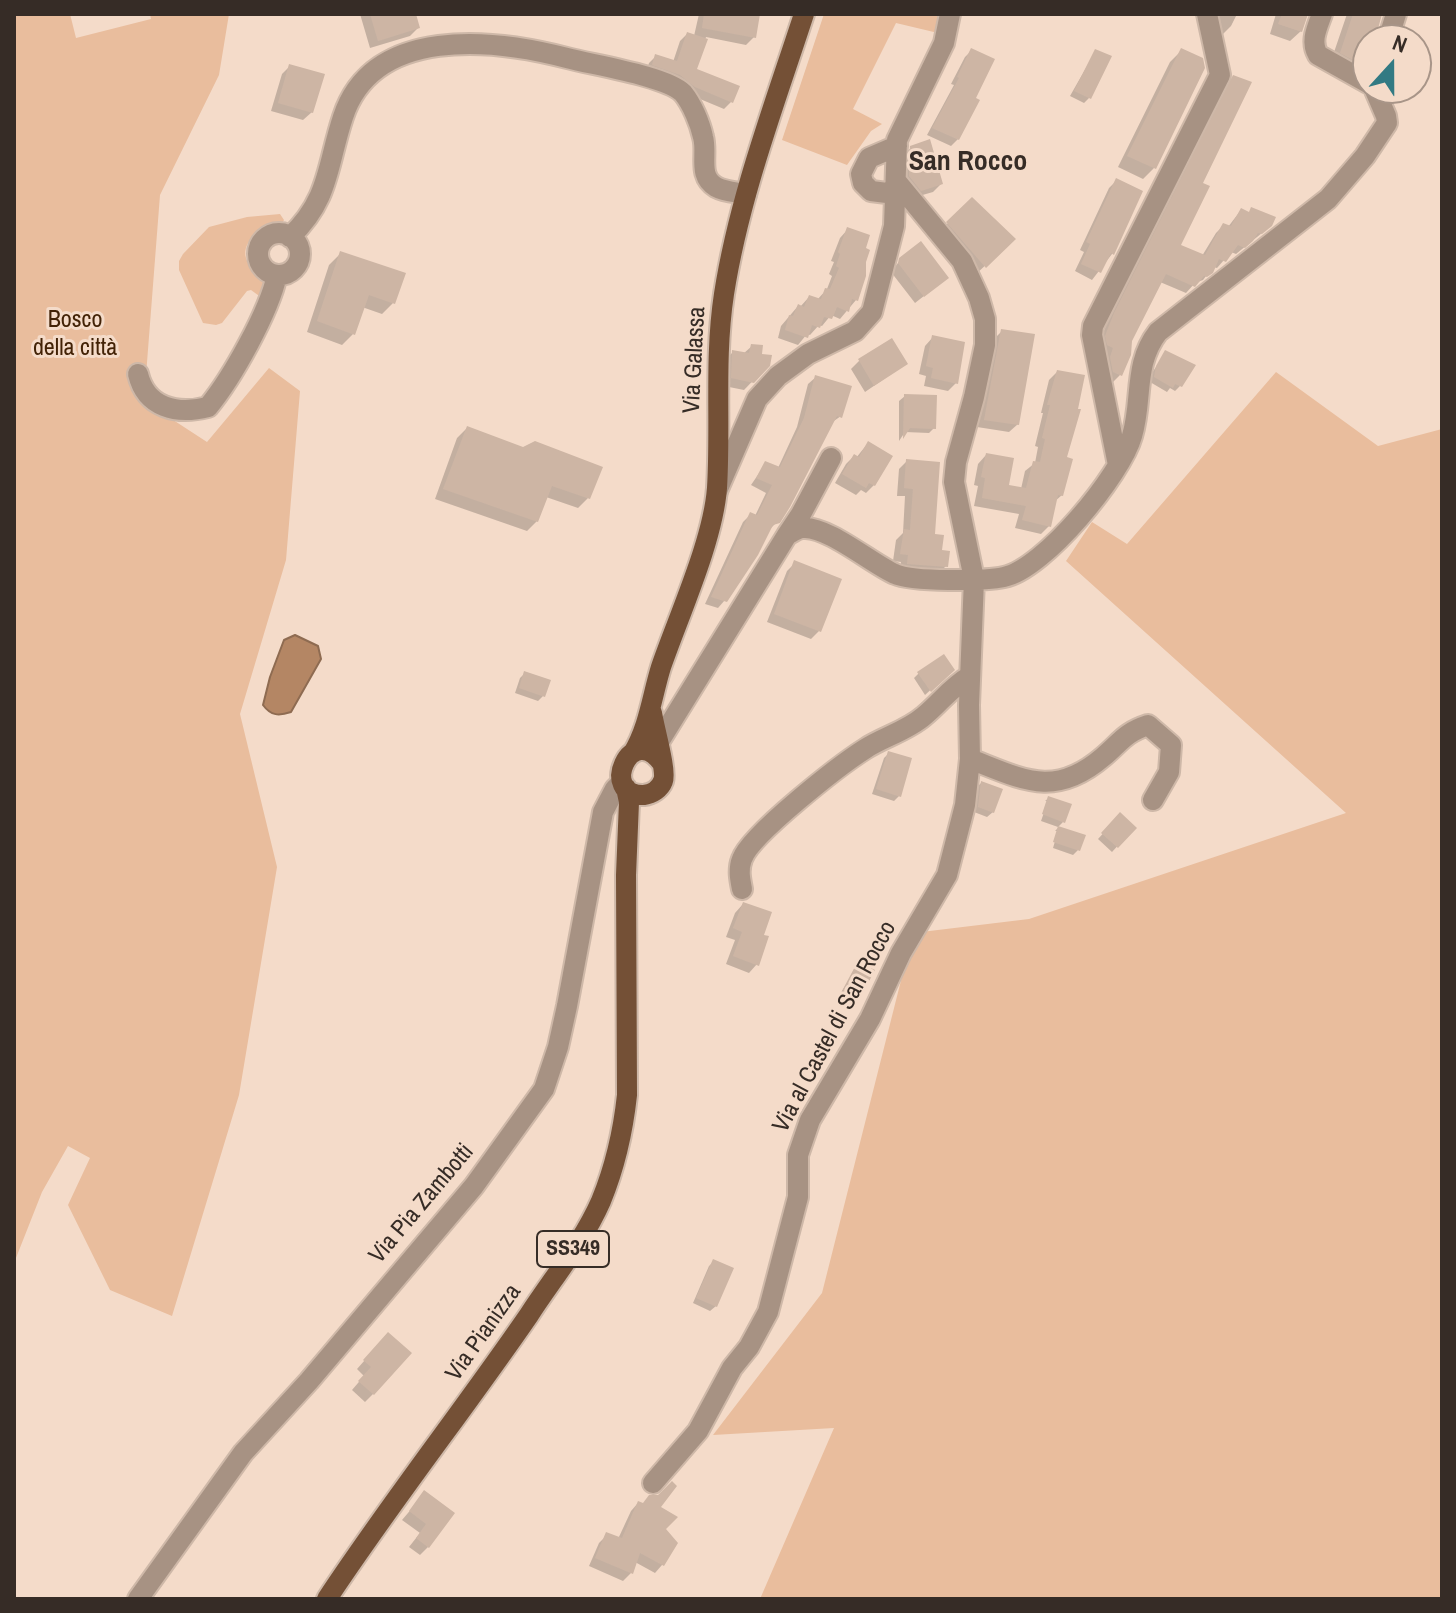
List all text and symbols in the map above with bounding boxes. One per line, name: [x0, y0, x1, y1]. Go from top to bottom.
north arrow: [1352, 24, 1432, 104]
text: N: [1388, 27, 1411, 60]
district label: San Rocco: [909, 145, 1027, 179]
street label: Via Galassa: [678, 306, 712, 414]
park label: Bosco della città: [33, 307, 117, 363]
street label: Via al Castel di San Rocco: [767, 917, 903, 1137]
street label: Via Pia Zambotti: [364, 1138, 480, 1270]
road number: SS349: [537, 1231, 609, 1267]
street label: Via Pianizza: [440, 1279, 528, 1387]

